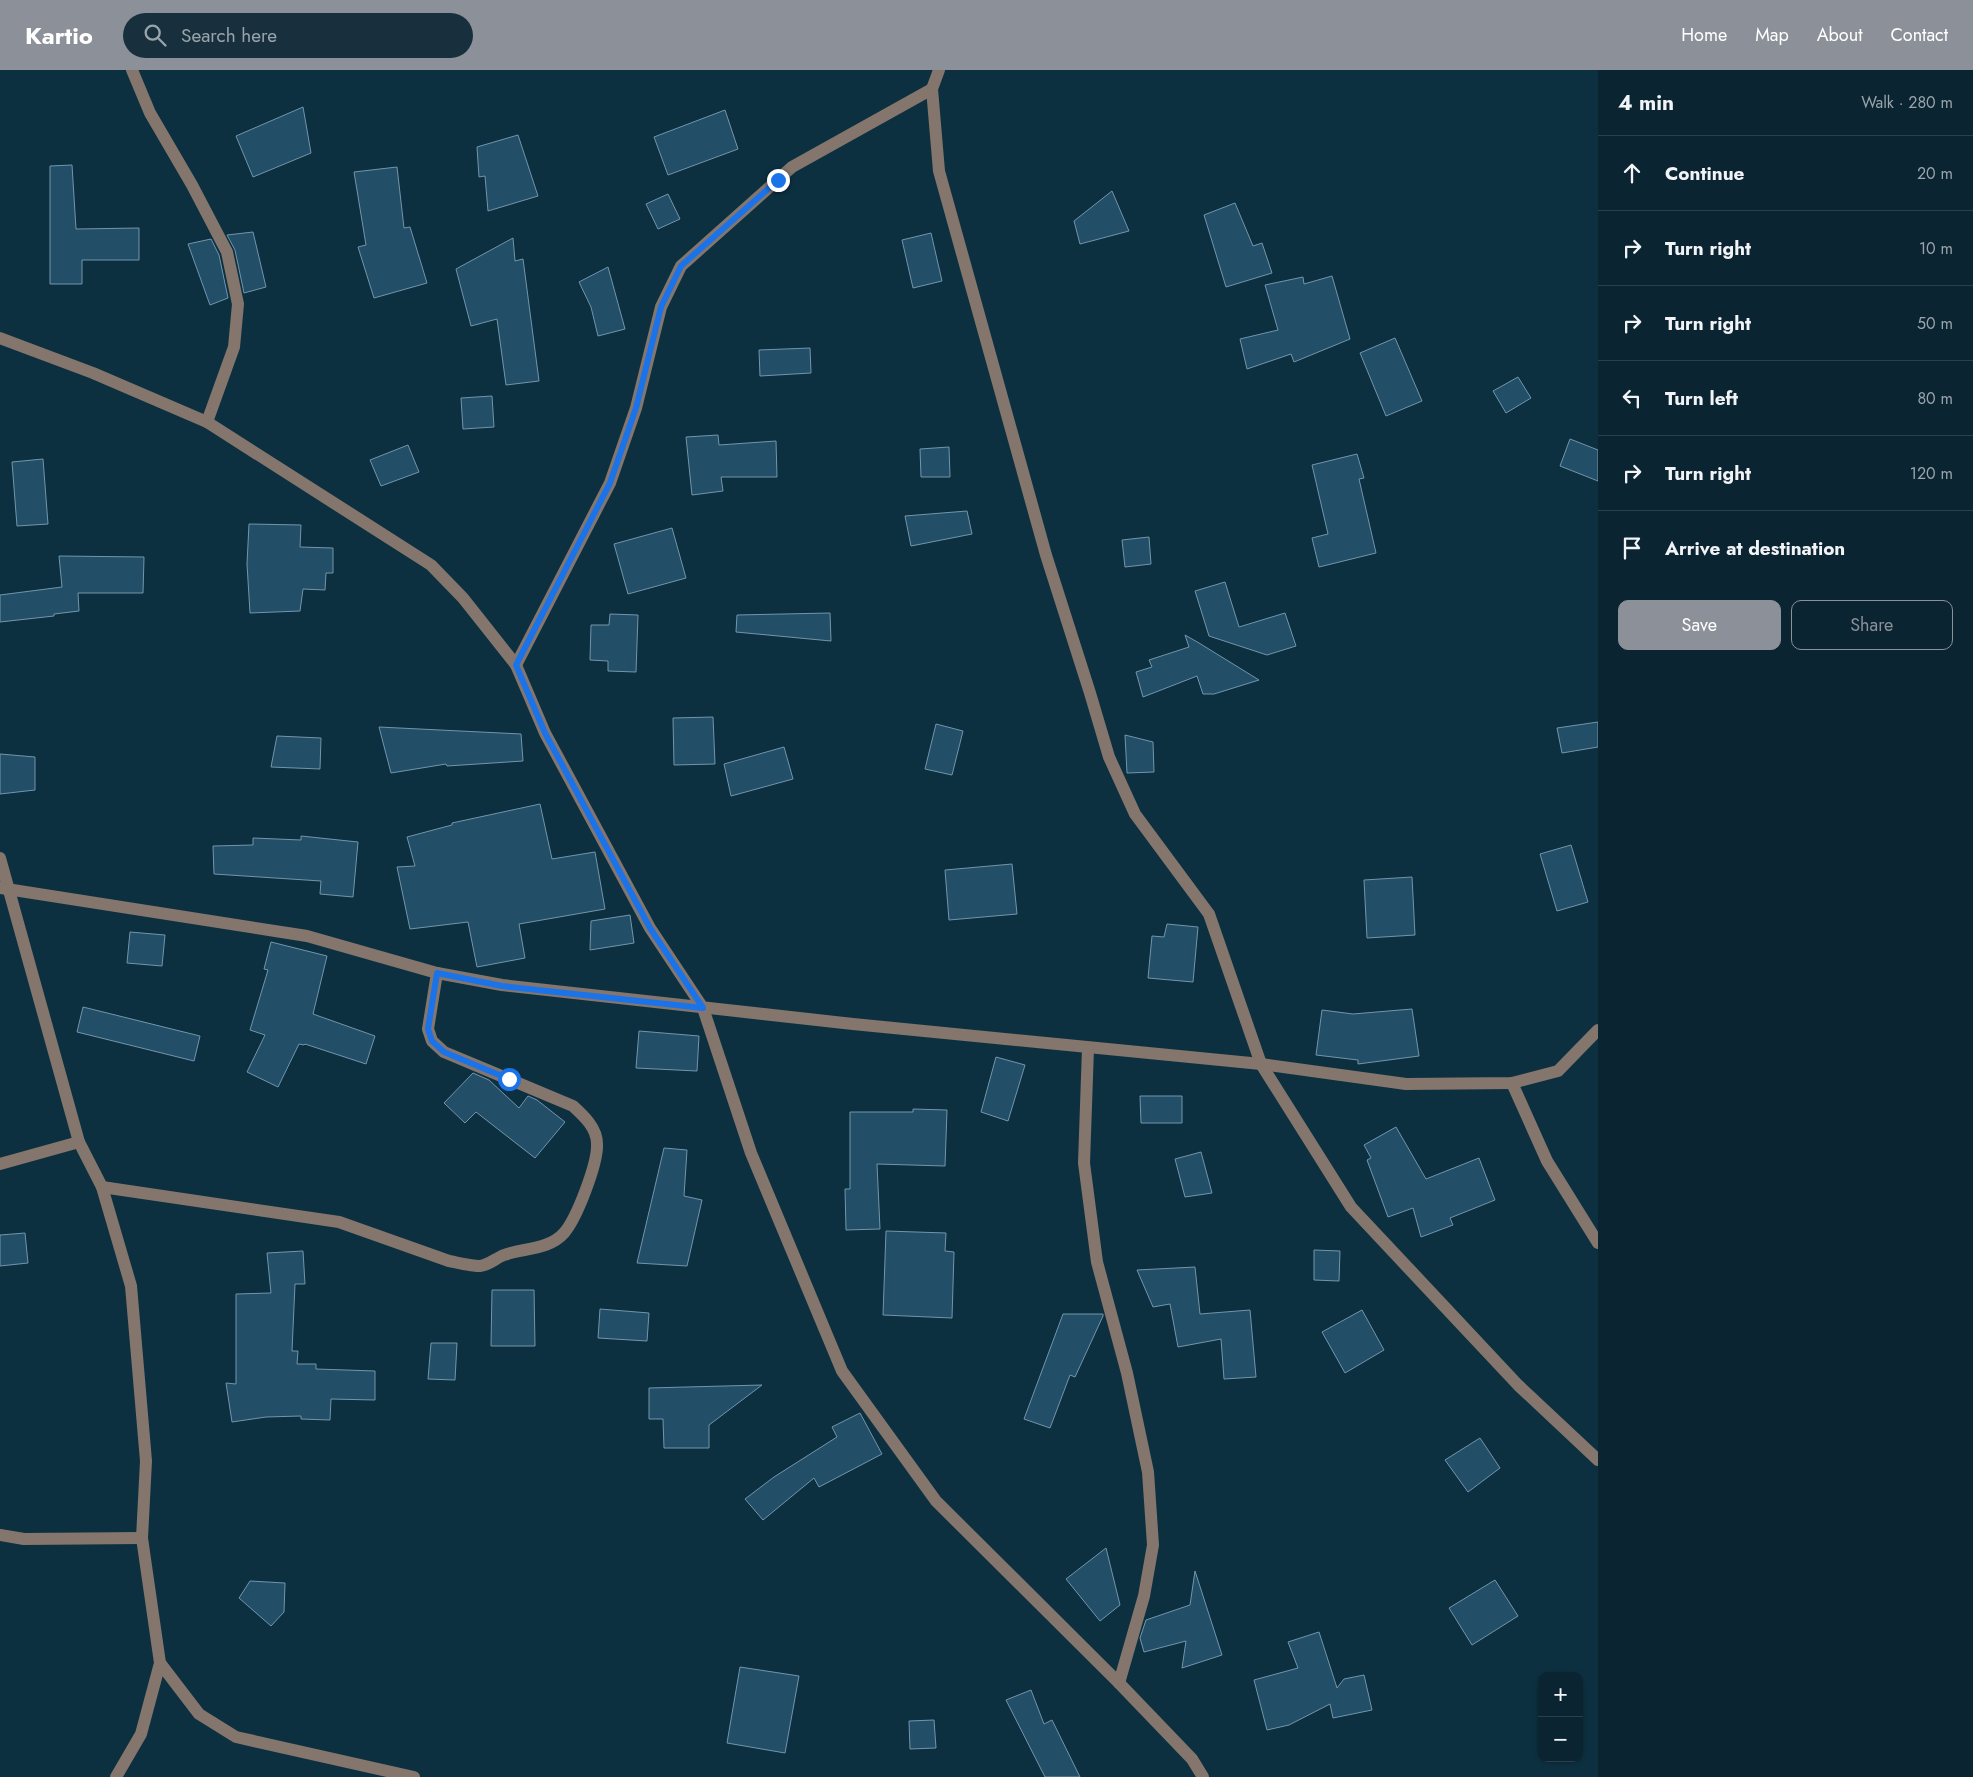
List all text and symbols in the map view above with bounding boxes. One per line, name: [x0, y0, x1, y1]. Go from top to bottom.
search box: [123, 13, 473, 58]
text: Kartio: [25, 18, 93, 53]
icon: search: [141, 21, 169, 49]
text: Search here: [181, 22, 277, 49]
text: Home: [1681, 22, 1727, 48]
text: Map: [1755, 22, 1789, 48]
text: About: [1817, 22, 1862, 48]
text: Contact: [1890, 22, 1948, 48]
text: 4 min: [1618, 88, 1674, 118]
text: Walk · 280 m: [1861, 91, 1953, 114]
icon: ahead: [1618, 159, 1646, 187]
text: Continue: [1665, 160, 1744, 187]
text: 20 m: [1917, 162, 1953, 185]
route end: [767, 169, 790, 192]
icon: right: [1618, 234, 1646, 262]
text: Turn right: [1665, 235, 1751, 262]
text: 10 m: [1919, 237, 1953, 260]
icon: right: [1618, 309, 1646, 337]
text: Turn right: [1665, 310, 1751, 337]
text: 50 m: [1917, 312, 1953, 335]
icon: left: [1618, 384, 1646, 412]
text: Turn left: [1665, 385, 1738, 412]
text: 80 m: [1917, 387, 1953, 410]
icon: right: [1618, 459, 1646, 487]
text: Turn right: [1665, 460, 1751, 487]
text: 120 m: [1910, 462, 1953, 485]
icon: arrive: [1618, 534, 1646, 562]
text: Arrive at destination: [1665, 535, 1845, 562]
button: Save: [1618, 600, 1781, 650]
button: Share: [1791, 600, 1953, 650]
route start: [498, 1068, 521, 1091]
map controls: [1538, 1672, 1583, 1762]
button: +: [1538, 1672, 1583, 1717]
button: −: [1538, 1717, 1583, 1762]

